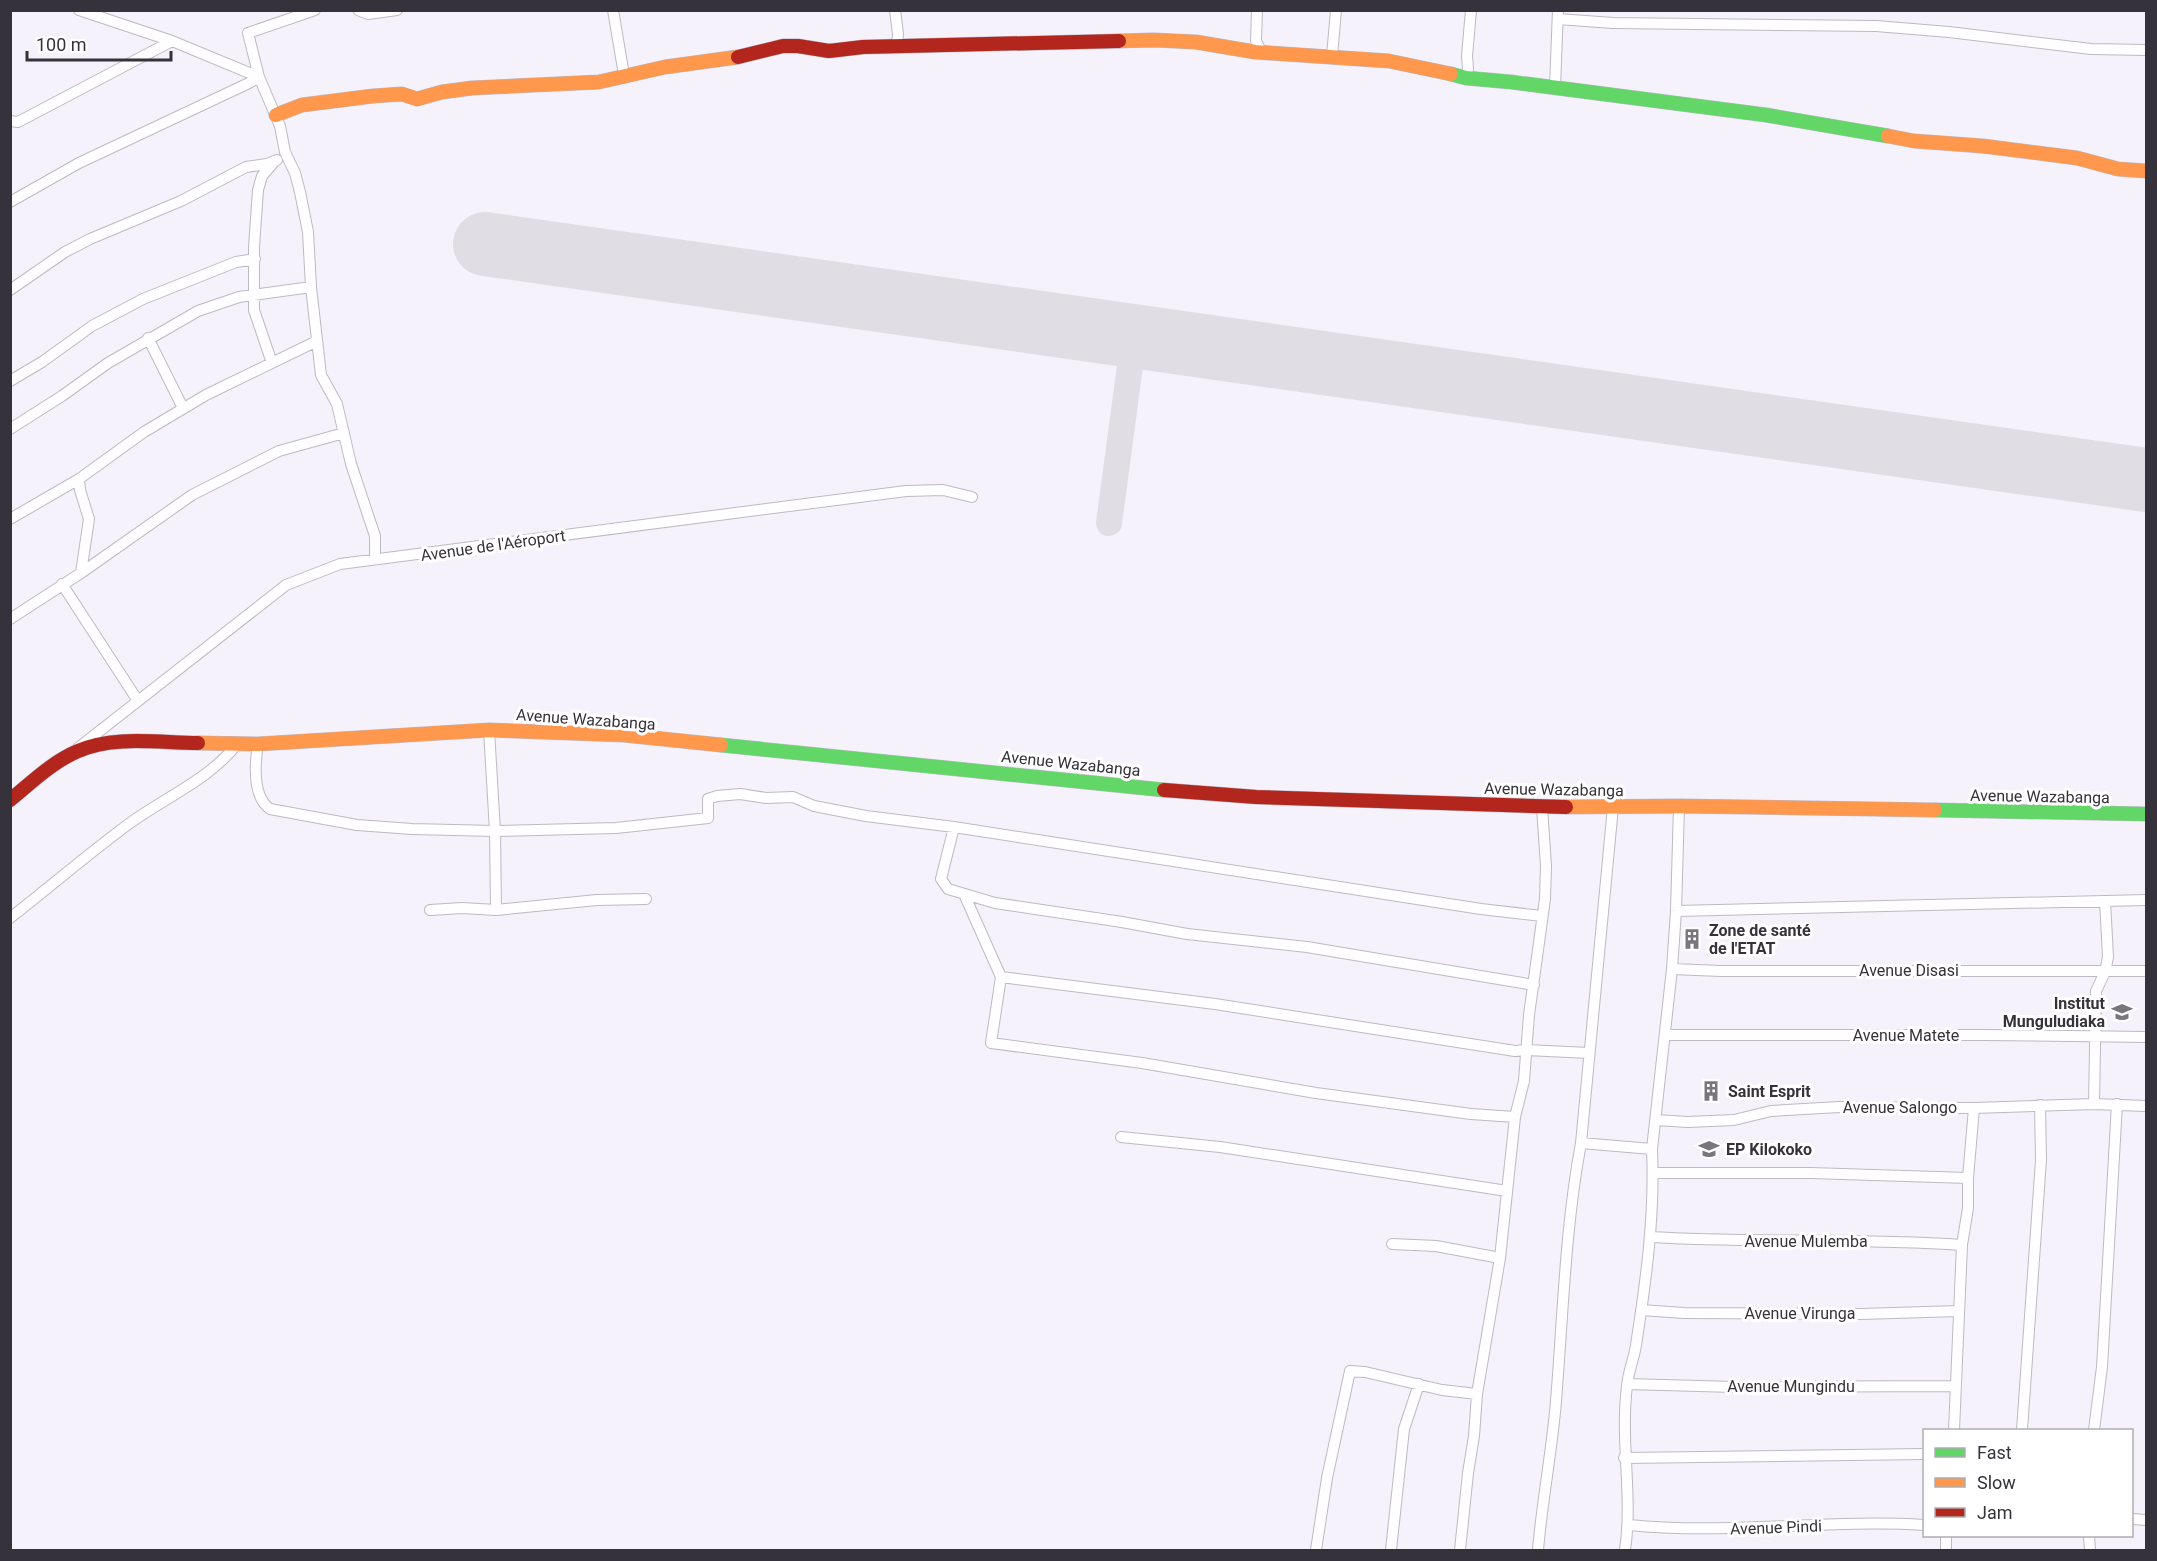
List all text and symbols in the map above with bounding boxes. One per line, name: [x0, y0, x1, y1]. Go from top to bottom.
scale bar: [27, 24, 171, 62]
text: 100 m: [36, 34, 87, 55]
street label: Avenue de l'Aéroport: [419, 526, 567, 565]
street label: Avenue Wazabanga: [516, 705, 656, 734]
street label: Avenue Wazabanga: [1000, 747, 1141, 780]
street label: Avenue Wazabanga: [1484, 779, 1624, 800]
street label: Avenue Wazabanga: [1970, 786, 2110, 807]
place label: Zone de santé de l'ETAT: [1709, 921, 1811, 958]
building icon: Zone de santé de l'ETAT: [1680, 927, 1704, 951]
street label: Avenue Disasi: [1859, 961, 1959, 980]
place label: Institut Munguludiaka: [2003, 994, 2106, 1031]
school or university icon: Institut Munguludiaka: [2110, 1000, 2134, 1024]
street label: Avenue Matete: [1853, 1026, 1959, 1045]
building icon: Saint Esprit: [1699, 1079, 1723, 1103]
place label: Saint Esprit: [1728, 1082, 1811, 1101]
street label: Avenue Salongo: [1843, 1098, 1957, 1117]
school or university icon: EP Kilokoko: [1697, 1137, 1721, 1161]
place label: EP Kilokoko: [1726, 1140, 1812, 1159]
street label: Avenue Mulemba: [1744, 1232, 1868, 1251]
street label: Avenue Virunga: [1744, 1304, 1856, 1323]
street label: Avenue Mungindu: [1727, 1377, 1855, 1396]
legend: [1923, 1429, 2133, 1537]
text: Fast: [1977, 1442, 2012, 1463]
text: Slow: [1977, 1472, 2016, 1493]
text: Jam: [1977, 1502, 2013, 1523]
street label: Avenue Pindi: [1730, 1516, 1822, 1539]

